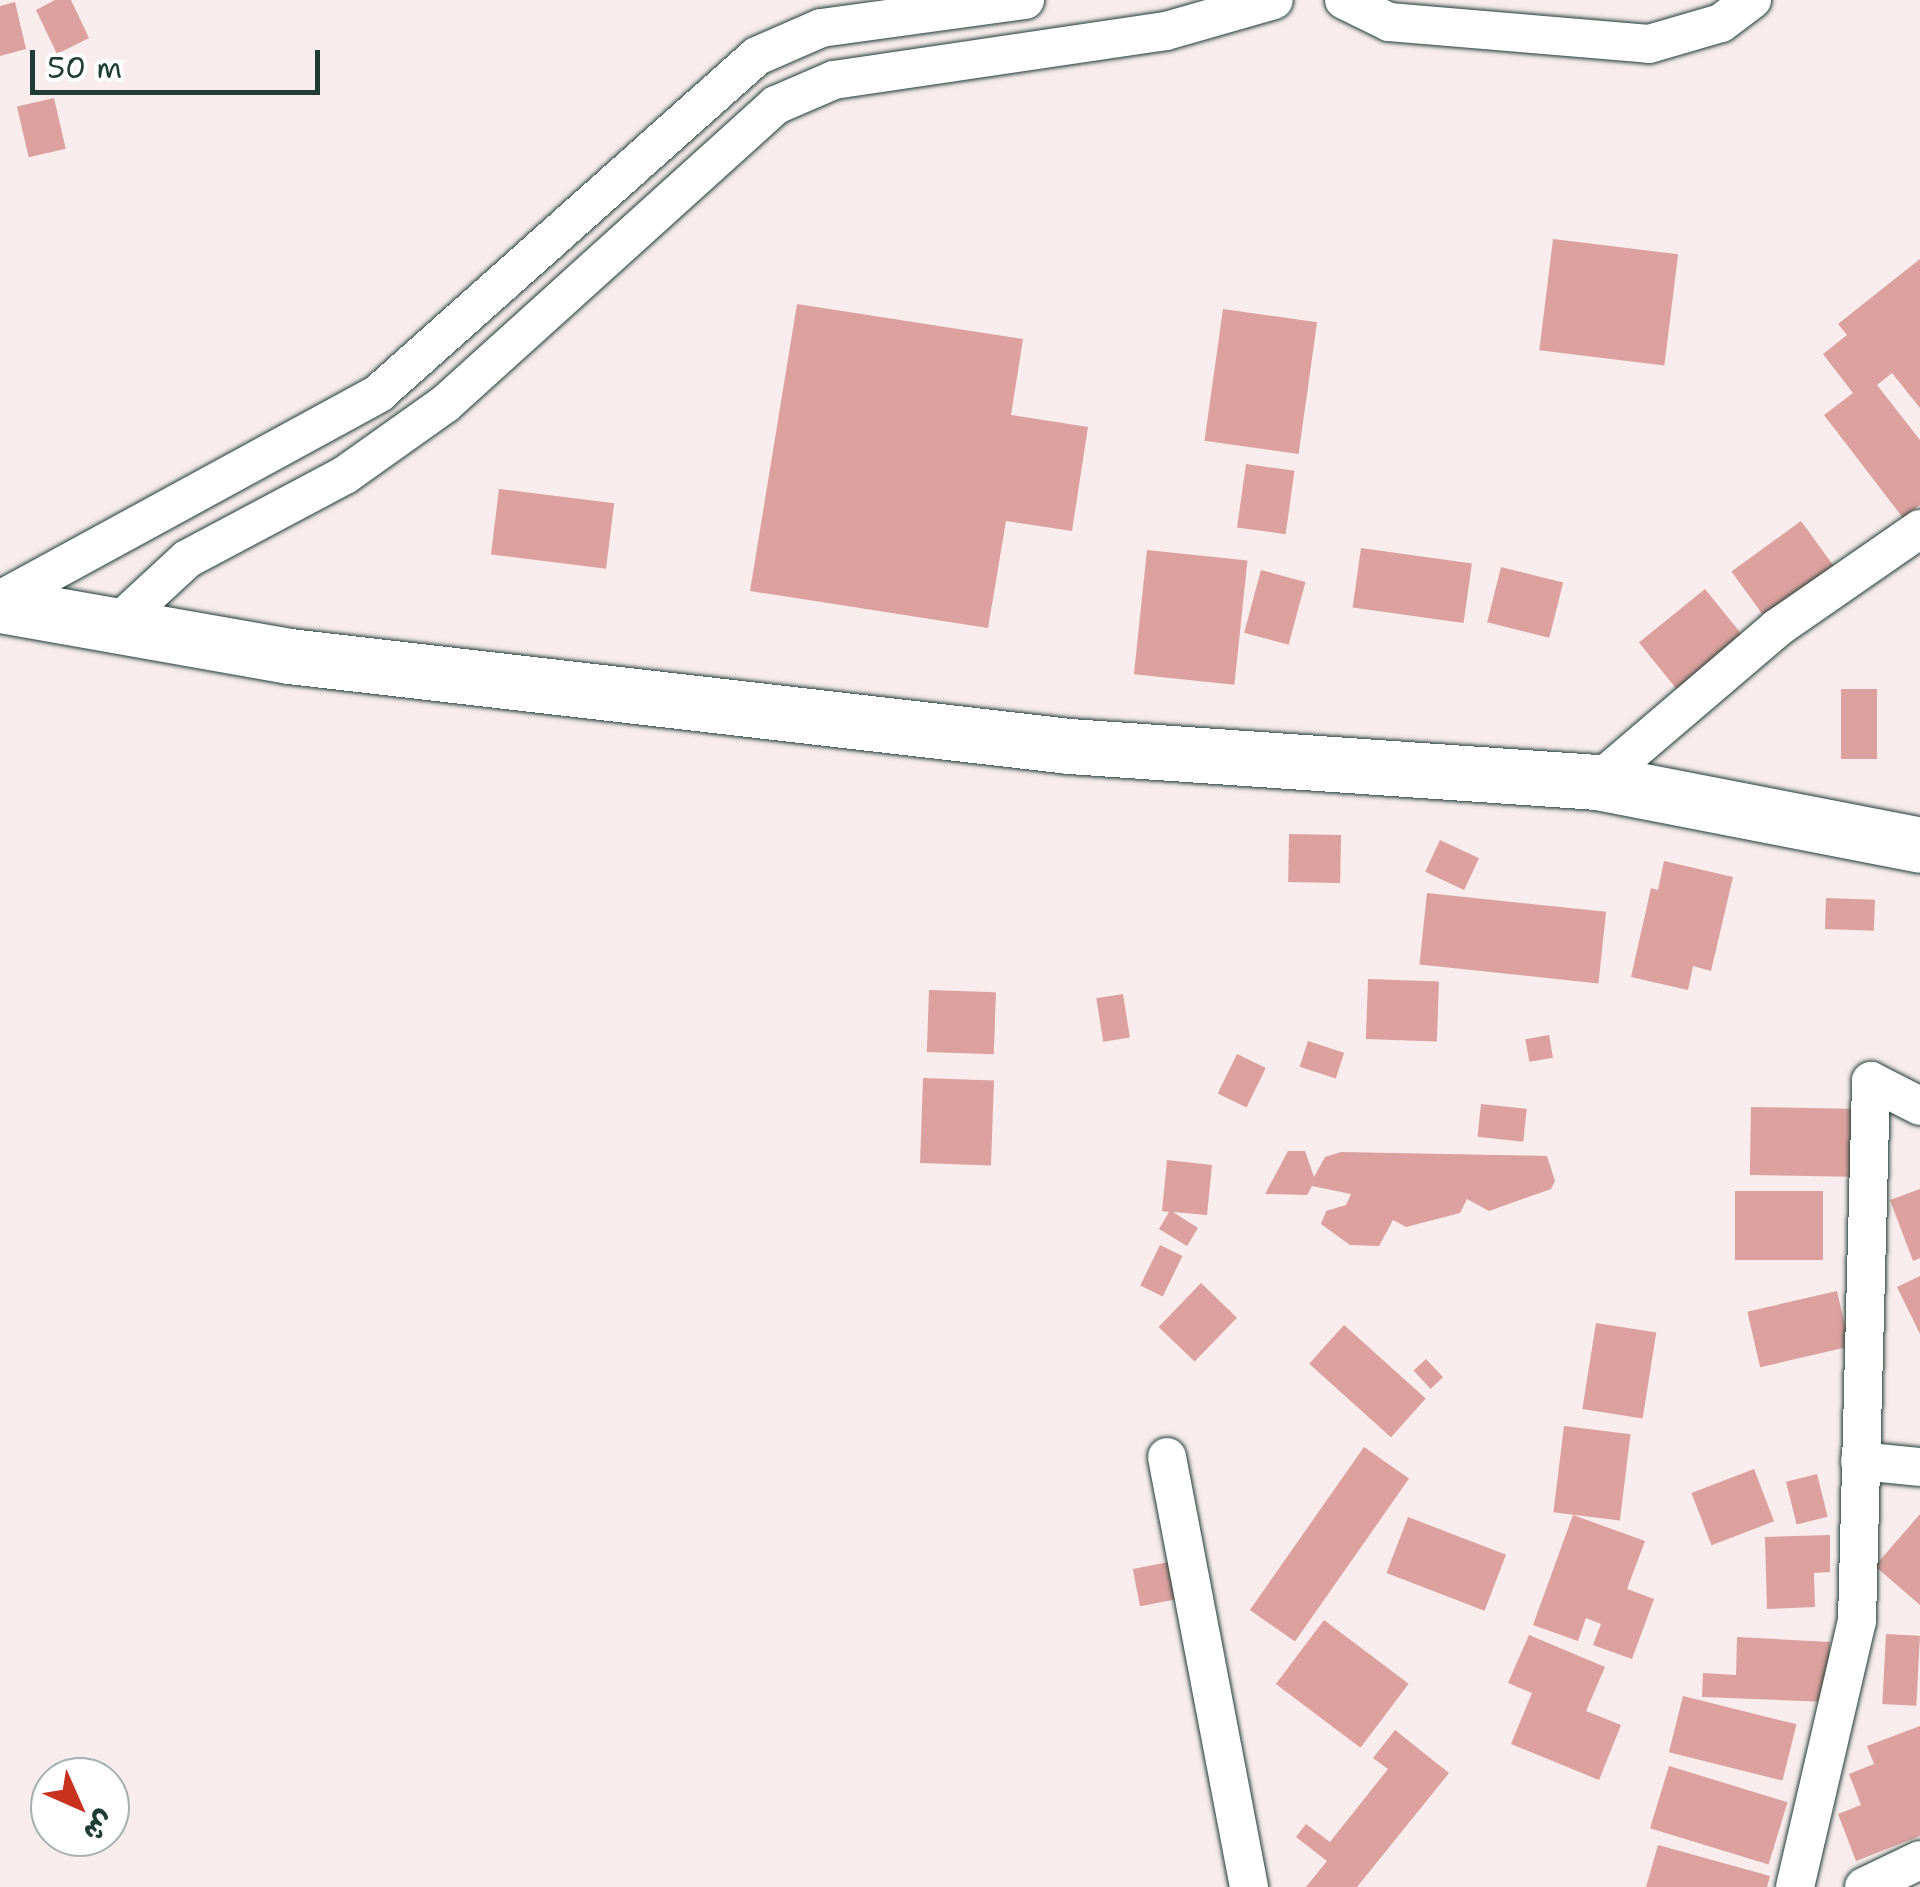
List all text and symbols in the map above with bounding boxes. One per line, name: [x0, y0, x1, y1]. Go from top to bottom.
scale bar: [35, 30, 325, 92]
text: 50 m: [47, 47, 122, 88]
north arrow: [30, 1757, 130, 1857]
text: ش: [75, 1802, 124, 1851]

